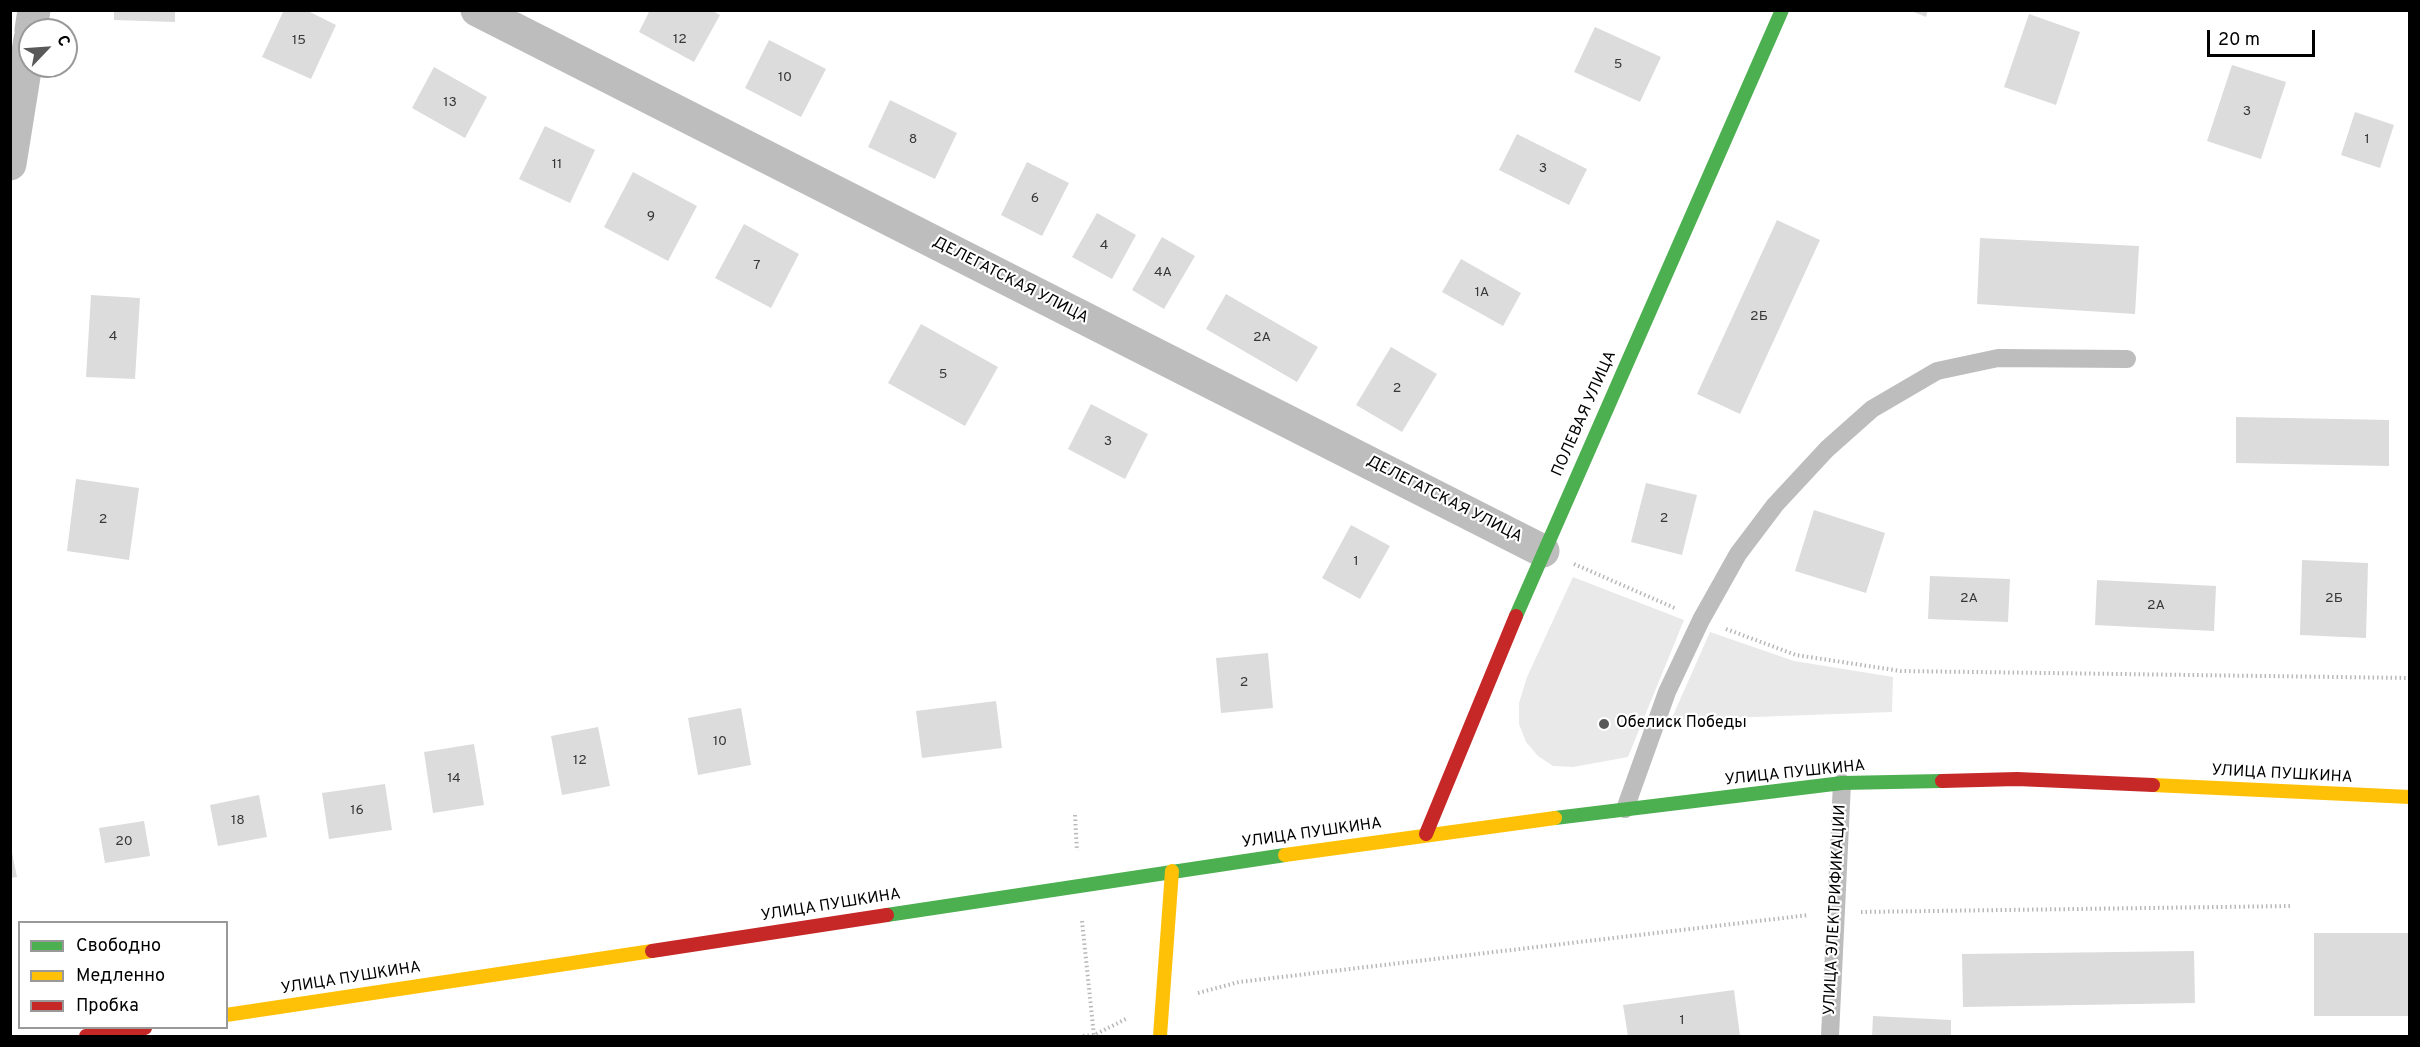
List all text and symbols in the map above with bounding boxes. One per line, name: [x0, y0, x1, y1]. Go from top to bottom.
north arrow: [18, 18, 78, 78]
scale bar: [2210, 18, 2318, 56]
text: 20 m: [2218, 29, 2260, 52]
text: С: [51, 32, 74, 50]
house number: 12: [673, 32, 687, 48]
house number: 15: [292, 33, 306, 49]
house number: 5: [1614, 57, 1622, 73]
house number: 10: [778, 70, 792, 86]
house number: 13: [443, 95, 457, 111]
house number: 3: [2243, 104, 2251, 120]
house number: 8: [909, 132, 917, 148]
house number: 1: [2364, 132, 2370, 148]
house number: 11: [552, 157, 562, 173]
house number: 3: [1539, 161, 1547, 177]
house number: 6: [1031, 191, 1039, 207]
house number: 9: [647, 209, 655, 225]
street label: ДЕЛЕГАТСКАЯ УЛИЦА: [929, 233, 1091, 329]
house number: 4: [1100, 238, 1108, 254]
house number: 7: [753, 258, 761, 274]
house number: 4А: [1154, 265, 1172, 281]
house number: 1А: [1475, 285, 1489, 301]
house number: 2Б: [1750, 309, 1768, 325]
house number: 4: [109, 329, 117, 345]
house number: 2А: [1253, 330, 1271, 346]
street label: ПОЛЕВАЯ УЛИЦА: [1549, 348, 1621, 480]
house number: 5: [939, 367, 947, 383]
house number: 2: [1393, 381, 1401, 397]
house number: 3: [1104, 434, 1112, 450]
street label: ДЕЛЕГАТСКАЯ УЛИЦА: [1363, 452, 1525, 548]
house number: 2: [1660, 511, 1668, 527]
house number: 2: [99, 512, 107, 528]
house number: 1: [1353, 554, 1359, 570]
house number: 2А: [1960, 591, 1978, 607]
house number: 2Б: [2325, 591, 2343, 607]
house number: 2А: [2147, 598, 2165, 614]
house number: 2: [1240, 675, 1248, 691]
place label: Обелиск Победы: [1616, 714, 1747, 734]
marker: Обелиск Победы: [1597, 717, 1611, 731]
house number: 10: [713, 734, 727, 750]
house number: 12: [573, 753, 587, 769]
street label: УЛИЦА ПУШКИНА: [1724, 757, 1866, 791]
street label: УЛИЦА ПУШКИНА: [2211, 762, 2353, 788]
house number: 14: [447, 771, 461, 787]
house number: 16: [350, 803, 364, 819]
street label: УЛИЦА ЭЛЕКТРИФИКАЦИИ: [1821, 804, 1851, 1016]
house number: 18: [231, 813, 245, 829]
street label: УЛИЦА ПУШКИНА: [1241, 815, 1383, 853]
house number: 20: [115, 834, 133, 850]
street label: УЛИЦА ПУШКИНА: [760, 885, 902, 927]
legend: [18, 921, 228, 1029]
text: Свободно: [76, 935, 161, 958]
street label: УЛИЦА ПУШКИНА: [280, 958, 422, 1000]
text: Медленно: [76, 965, 165, 988]
text: Пробка: [76, 995, 139, 1018]
house number: 1: [1679, 1013, 1685, 1029]

